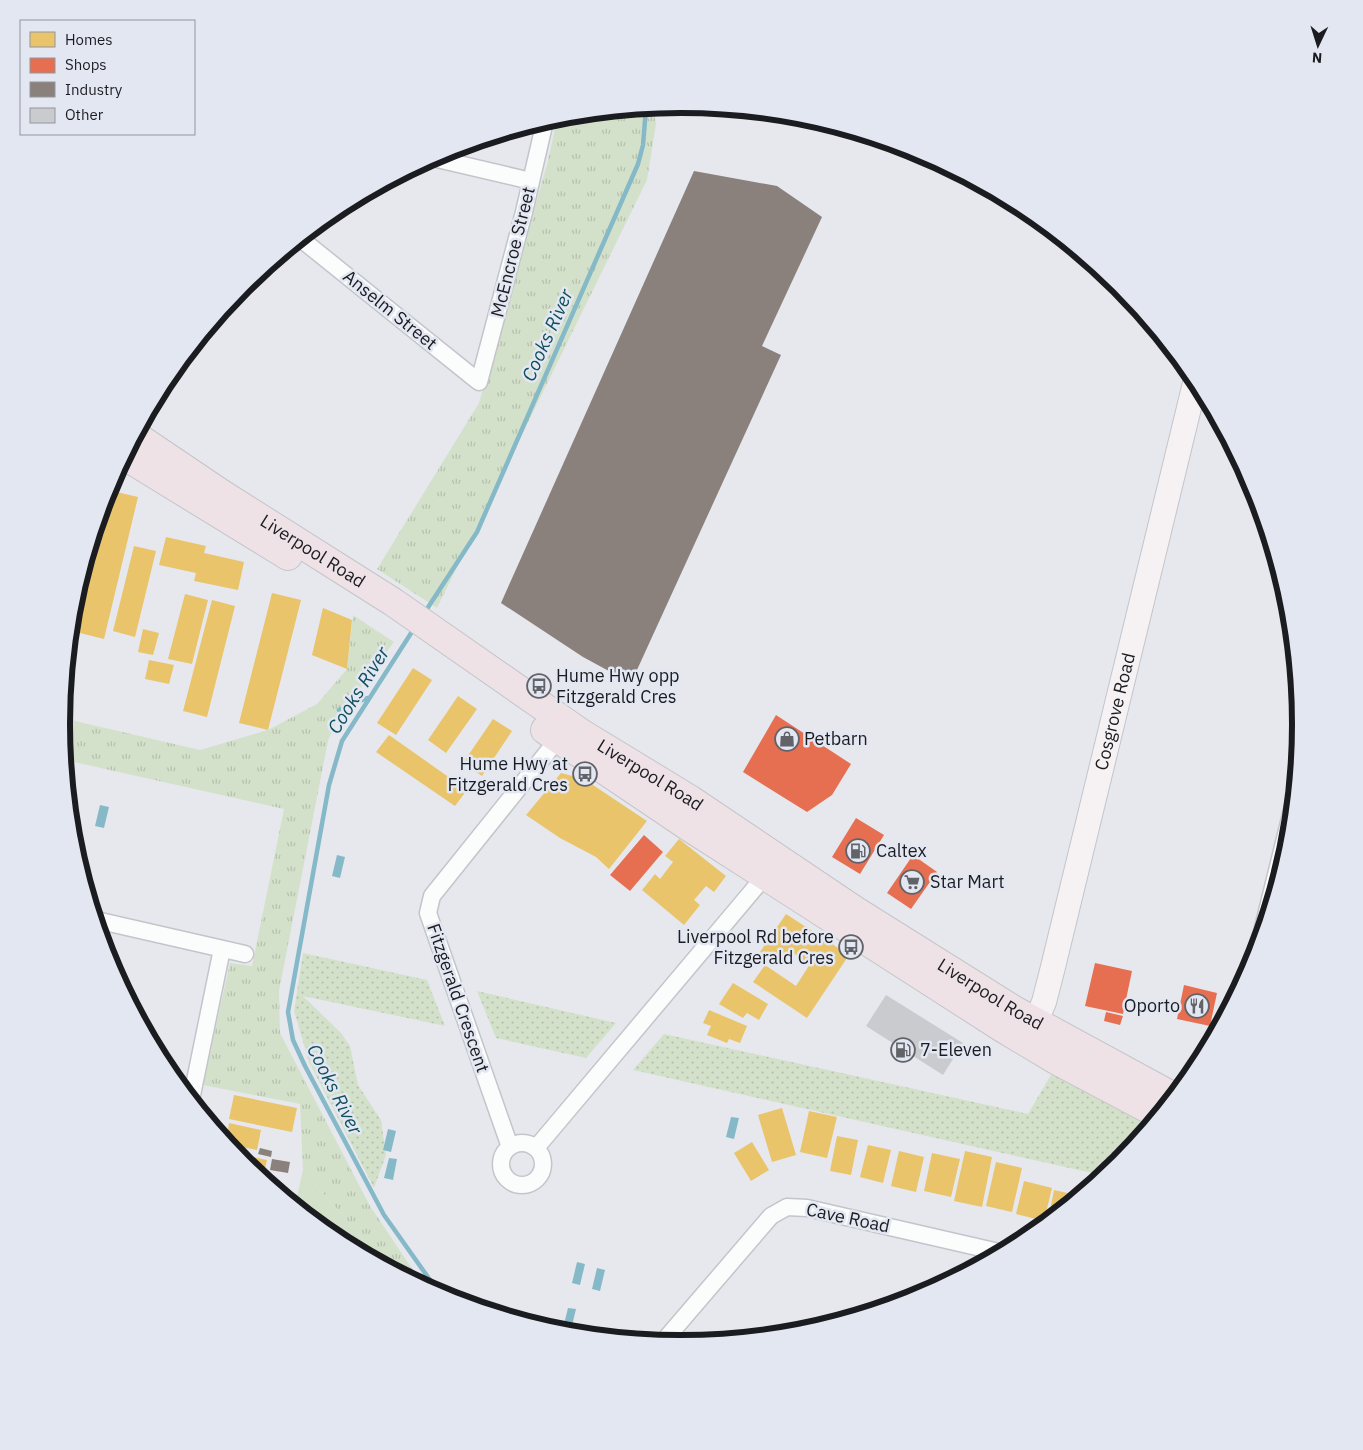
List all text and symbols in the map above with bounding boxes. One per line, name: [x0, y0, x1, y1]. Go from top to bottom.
legend: [20, 20, 195, 135]
north arrow: [1293, 20, 1343, 70]
text: Homes: [65, 30, 113, 49]
text: N: [1311, 49, 1323, 67]
text: Shops: [65, 55, 107, 74]
text: Industry: [65, 80, 123, 99]
text: Other: [65, 105, 104, 124]
street label: McEncroe Street: [485, 184, 540, 319]
street label: Anselm Street: [339, 265, 442, 355]
water label: Cooks River: [516, 284, 578, 385]
street label: Liverpool Road: [256, 509, 370, 593]
water label: Cooks River: [322, 641, 395, 738]
street label: Cosgrove Road: [1089, 650, 1140, 773]
place label: Hume Hwy opp Fitzgerald Cres: [556, 664, 680, 708]
bus stop icon: Hume Hwy opp Fitzgerald Cres: [526, 673, 552, 699]
shop icon: Petbarn: [774, 726, 800, 752]
place label: Petbarn: [804, 727, 868, 750]
street label: Liverpool Road: [593, 734, 708, 816]
place label: Hume Hwy at Fitzgerald Cres: [447, 752, 568, 796]
bus stop icon: Hume Hwy at Fitzgerald Cres: [572, 761, 598, 787]
fuel station icon: Caltex: [845, 838, 871, 864]
place label: Caltex: [876, 839, 927, 862]
supermarket icon: Star Mart: [899, 869, 925, 895]
place label: Star Mart: [930, 870, 1004, 893]
street label: Fitzgerald Crescent: [422, 920, 495, 1075]
place label: Liverpool Rd before Fitzgerald Cres: [677, 925, 834, 969]
bus stop icon: Liverpool Rd before Fitzgerald Cres: [838, 934, 864, 960]
street label: Liverpool Road: [933, 953, 1048, 1035]
restaurant icon: Oporto: [1184, 993, 1210, 1019]
place label: Oporto: [1124, 994, 1180, 1017]
fuel station icon: 7-Eleven: [890, 1037, 916, 1063]
place label: 7-Eleven: [920, 1038, 992, 1061]
water label: Cooks River: [302, 1040, 368, 1139]
street label: Cave Road: [804, 1197, 892, 1238]

